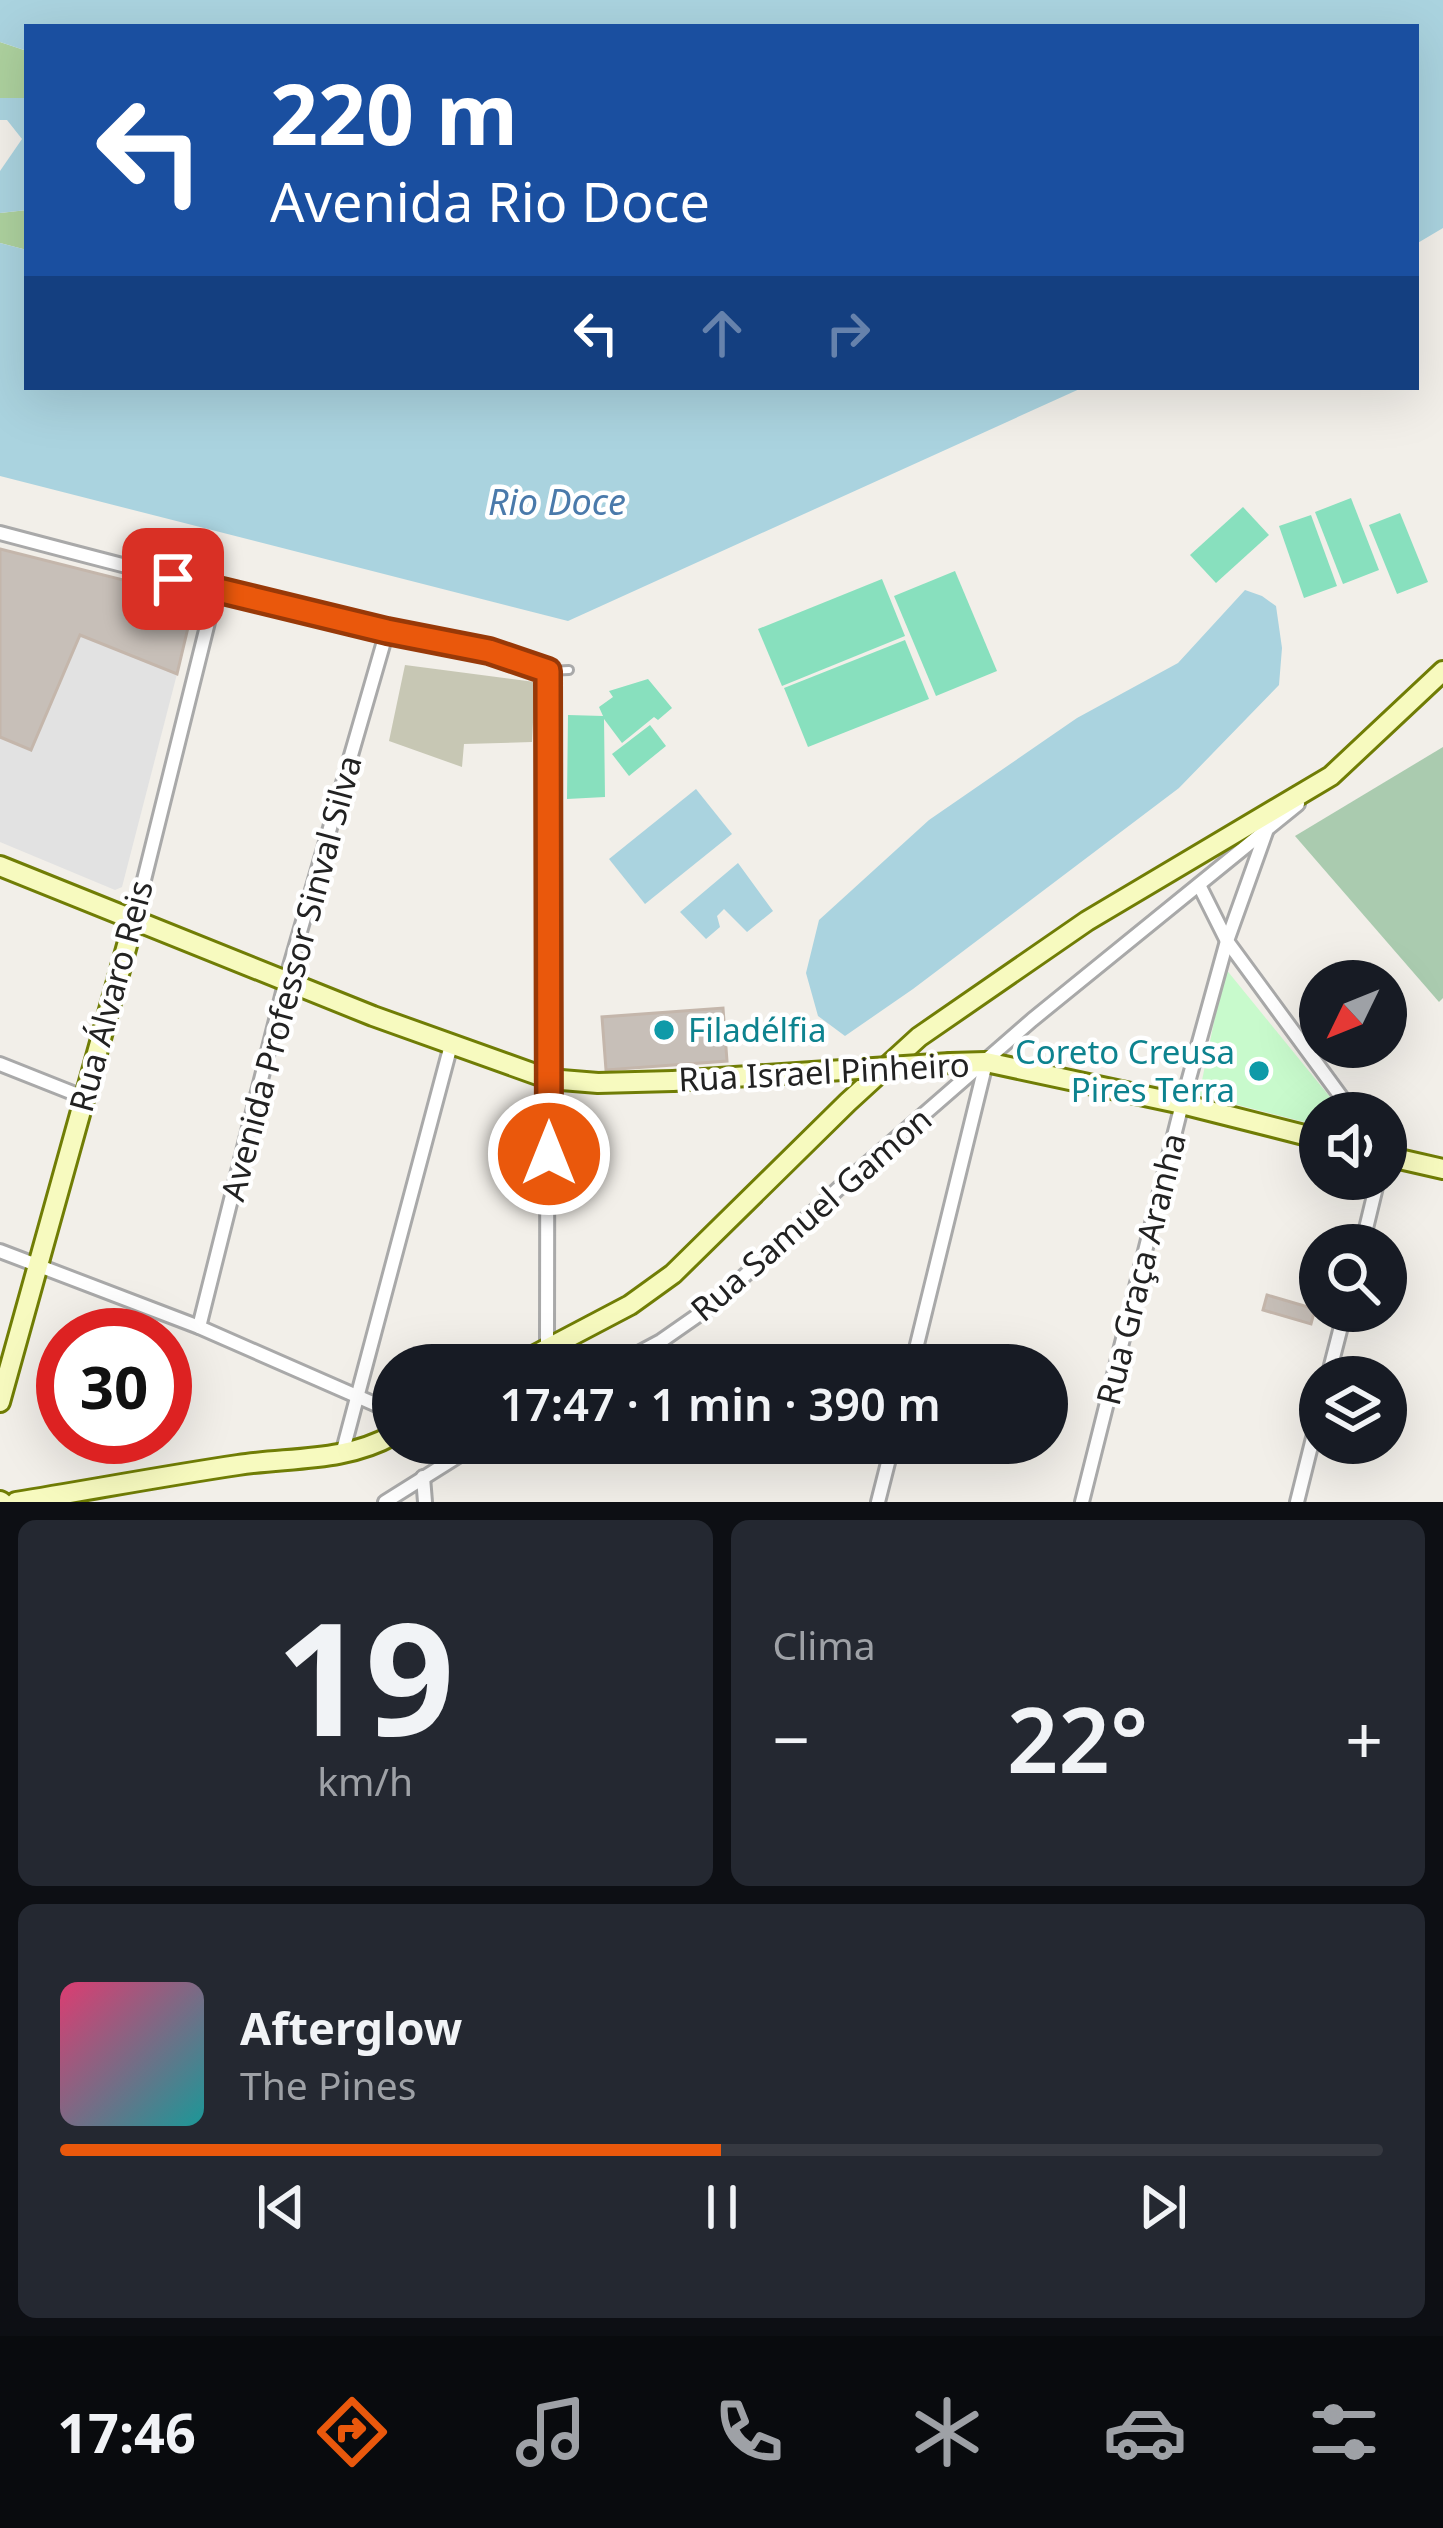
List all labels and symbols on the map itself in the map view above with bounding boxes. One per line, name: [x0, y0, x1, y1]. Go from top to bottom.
water label: Rio Doce: [488, 477, 626, 526]
pin: [122, 528, 224, 630]
street label: Avenida Professor Sinval Silva: [209, 750, 372, 1205]
street label: Rua Álvaro Reis: [58, 875, 163, 1117]
north arrow: [1299, 960, 1407, 1068]
place label: Filadélfia: [688, 1007, 826, 1052]
marker: Filadélfia: [651, 1017, 677, 1043]
place label: Coreto Creusa Pires Terra: [1015, 1029, 1235, 1112]
street label: Rua Israel Pinheiro: [677, 1041, 971, 1102]
marker: Coreto Creusa Pires Terra: [1246, 1058, 1272, 1084]
position arrow: [486, 1091, 612, 1217]
street label: Rua Samuel Gamon: [681, 1096, 941, 1331]
street label: Rua Graça Aranha: [1085, 1128, 1196, 1409]
speed limit sign: 30: [36, 1308, 192, 1464]

